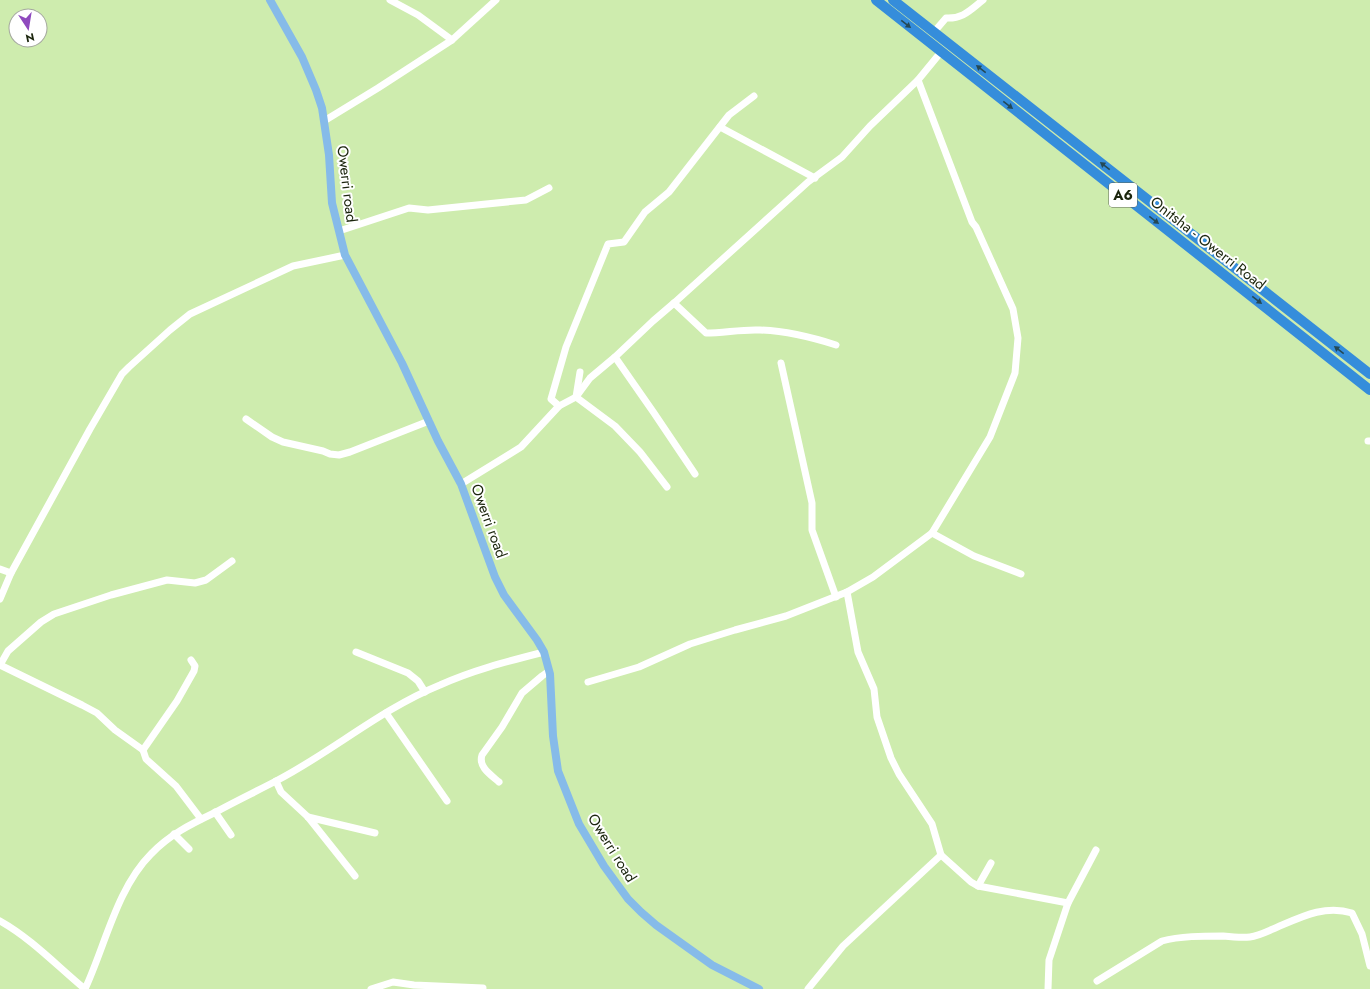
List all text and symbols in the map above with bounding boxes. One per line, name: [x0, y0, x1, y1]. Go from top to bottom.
north arrow: [8, 8, 48, 48]
one-way arrow: [901, 20, 912, 28]
text: N: [24, 29, 36, 47]
one-way arrow: [975, 64, 986, 73]
one-way arrow: [1003, 100, 1014, 109]
street label: Owerri road: [331, 144, 363, 224]
one-way arrow: [1099, 162, 1110, 171]
road number: A6: [1109, 183, 1137, 207]
street label: Onitsha - Owerri Road: [1146, 191, 1270, 295]
one-way arrow: [1149, 215, 1160, 224]
one-way arrow: [1251, 296, 1262, 305]
one-way arrow: [1334, 346, 1345, 355]
street label: Owerri road: [465, 481, 513, 561]
street label: Owerri road: [582, 809, 642, 887]

